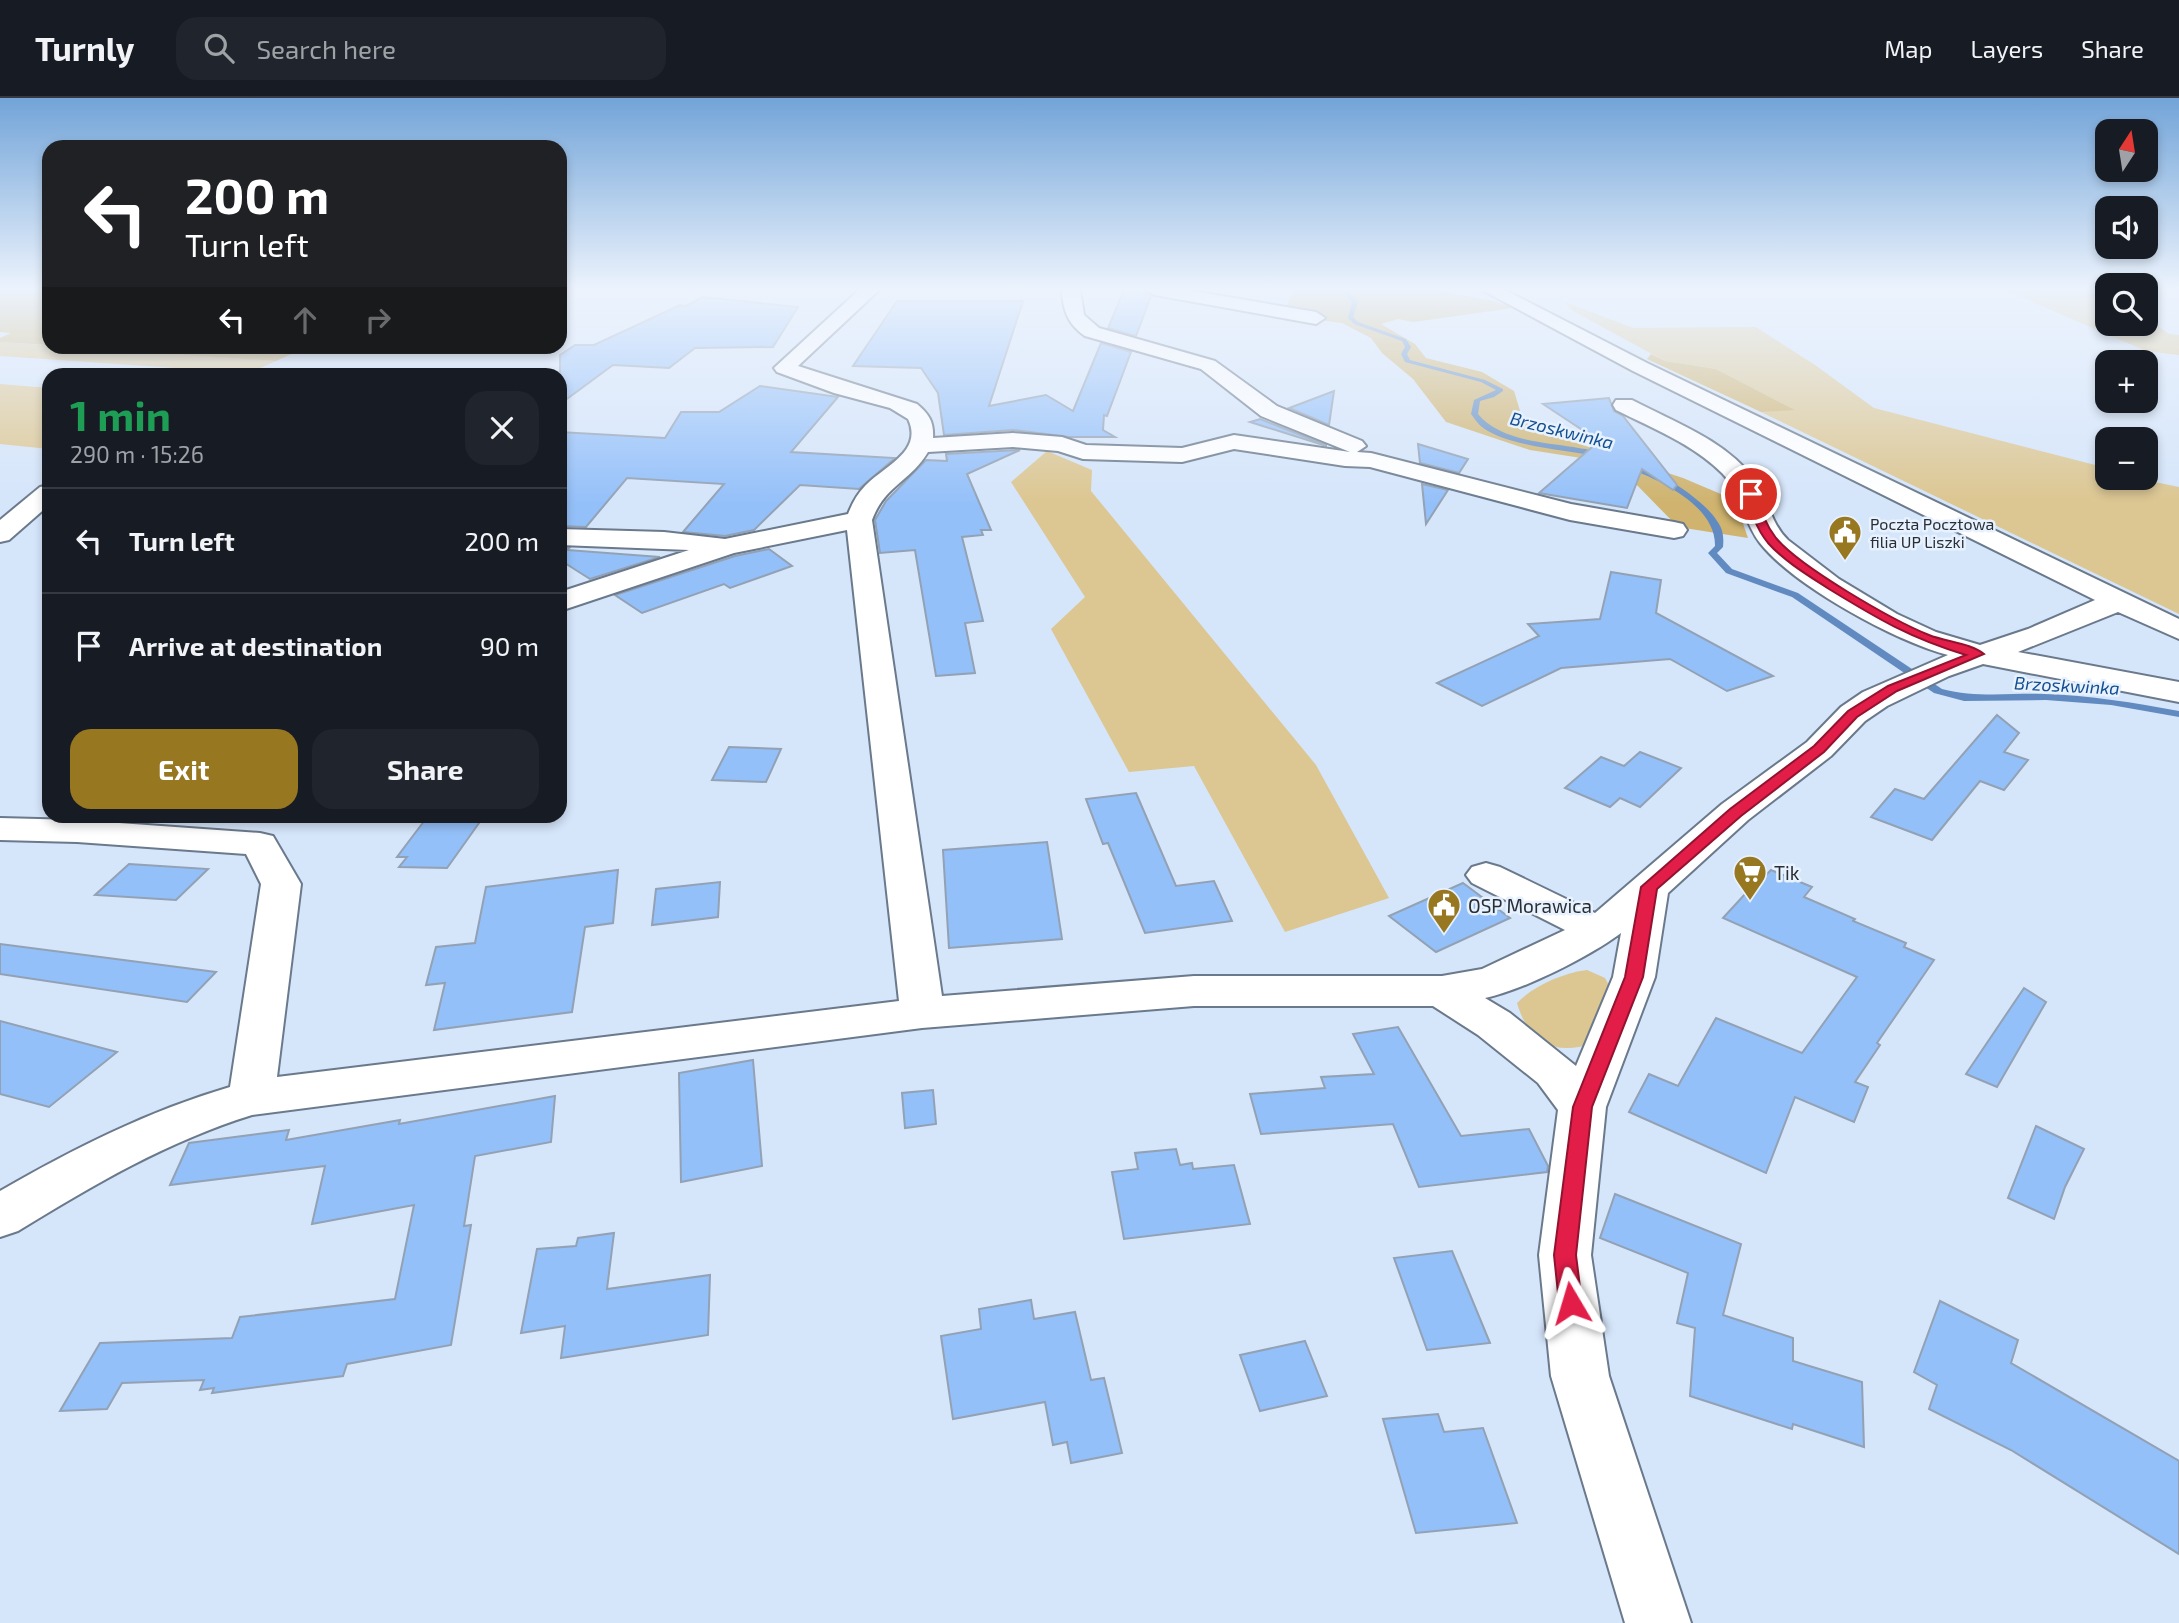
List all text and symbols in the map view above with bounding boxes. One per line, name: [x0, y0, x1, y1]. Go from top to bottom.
search box: [176, 17, 666, 80]
text: Turnly: [35, 28, 134, 68]
icon: search: [200, 29, 238, 67]
text: Search here: [256, 33, 396, 64]
text: Map: [1884, 34, 1932, 63]
text: Layers: [1970, 34, 2043, 63]
text: Share: [2081, 34, 2144, 63]
north arrow: [2095, 119, 2158, 182]
map controls: [2095, 119, 2158, 490]
text: 200 m: [185, 165, 329, 224]
icon: left: [70, 168, 161, 259]
button: sound: [2095, 196, 2158, 259]
text: Turn left: [185, 225, 309, 263]
button: search: [2095, 273, 2158, 336]
icon: left: [213, 301, 251, 339]
icon: ahead: [286, 301, 324, 339]
icon: right: [359, 301, 397, 339]
button: +: [2095, 350, 2158, 413]
text: 1 min: [70, 389, 171, 439]
button: close: [465, 391, 539, 465]
water label: Brzoskwinka: [1508, 407, 1616, 453]
button: −: [2095, 427, 2158, 490]
text: 290 m · 15:26: [70, 440, 204, 468]
pin: [1721, 464, 1781, 524]
icon: arrive: [1732, 475, 1770, 513]
public building icon: Poczta Pocztowa filia UP Liszki: [1826, 513, 1864, 562]
place label: Poczta Pocztowa filia UP Liszki: [1870, 514, 1994, 551]
icon: left: [70, 522, 108, 560]
text: Turn left: [129, 525, 235, 556]
text: 200 m: [464, 525, 539, 556]
icon: arrive: [70, 627, 108, 665]
text: Arrive at destination: [129, 630, 382, 661]
text: 90 m: [480, 630, 539, 661]
water label: Brzoskwinka: [2014, 671, 2120, 699]
button: Exit: [70, 729, 298, 809]
button: Share: [312, 729, 539, 809]
supermarket icon: Tik: [1731, 853, 1769, 902]
place label: Tik: [1774, 861, 1800, 884]
public building icon: OSP Morawica: [1425, 886, 1463, 935]
place label: OSP Morawica: [1468, 894, 1592, 917]
position arrow: [1534, 1266, 1608, 1340]

